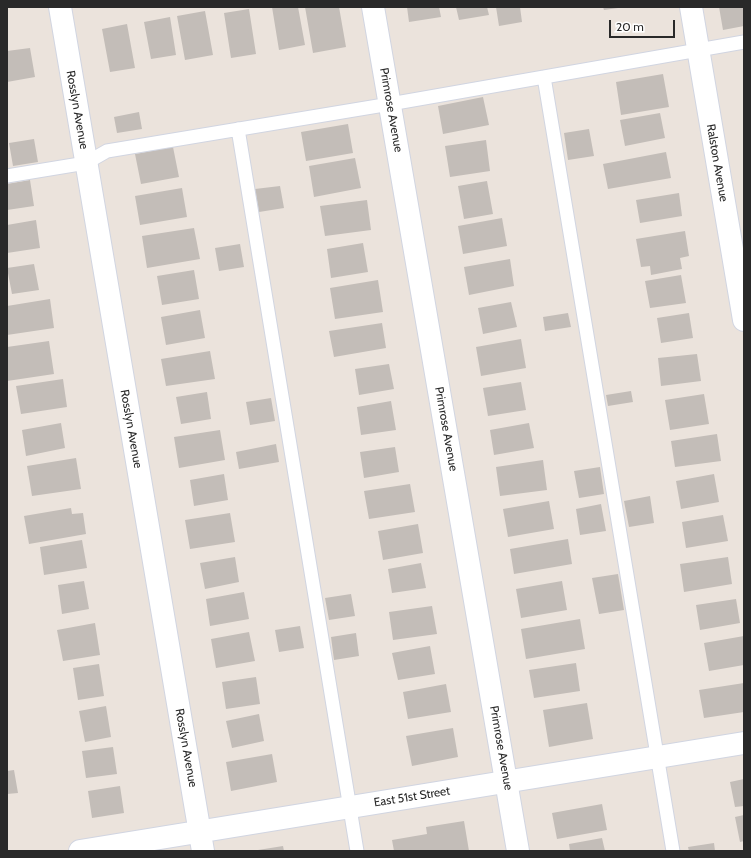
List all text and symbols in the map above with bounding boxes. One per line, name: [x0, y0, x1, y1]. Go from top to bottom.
scale bar: [611, 12, 677, 38]
text: 20 m: [616, 19, 644, 34]
street label: Primrose Avenue: [376, 67, 406, 153]
street label: Rosslyn Avenue: [63, 69, 91, 151]
street label: Ralston Avenue: [703, 123, 731, 203]
street label: Primrose Avenue: [431, 386, 461, 472]
street label: Rosslyn Avenue: [117, 388, 145, 470]
street label: Primrose Avenue: [486, 705, 516, 791]
street label: Rosslyn Avenue: [172, 707, 200, 789]
street label: East 51st Street: [373, 784, 451, 810]

